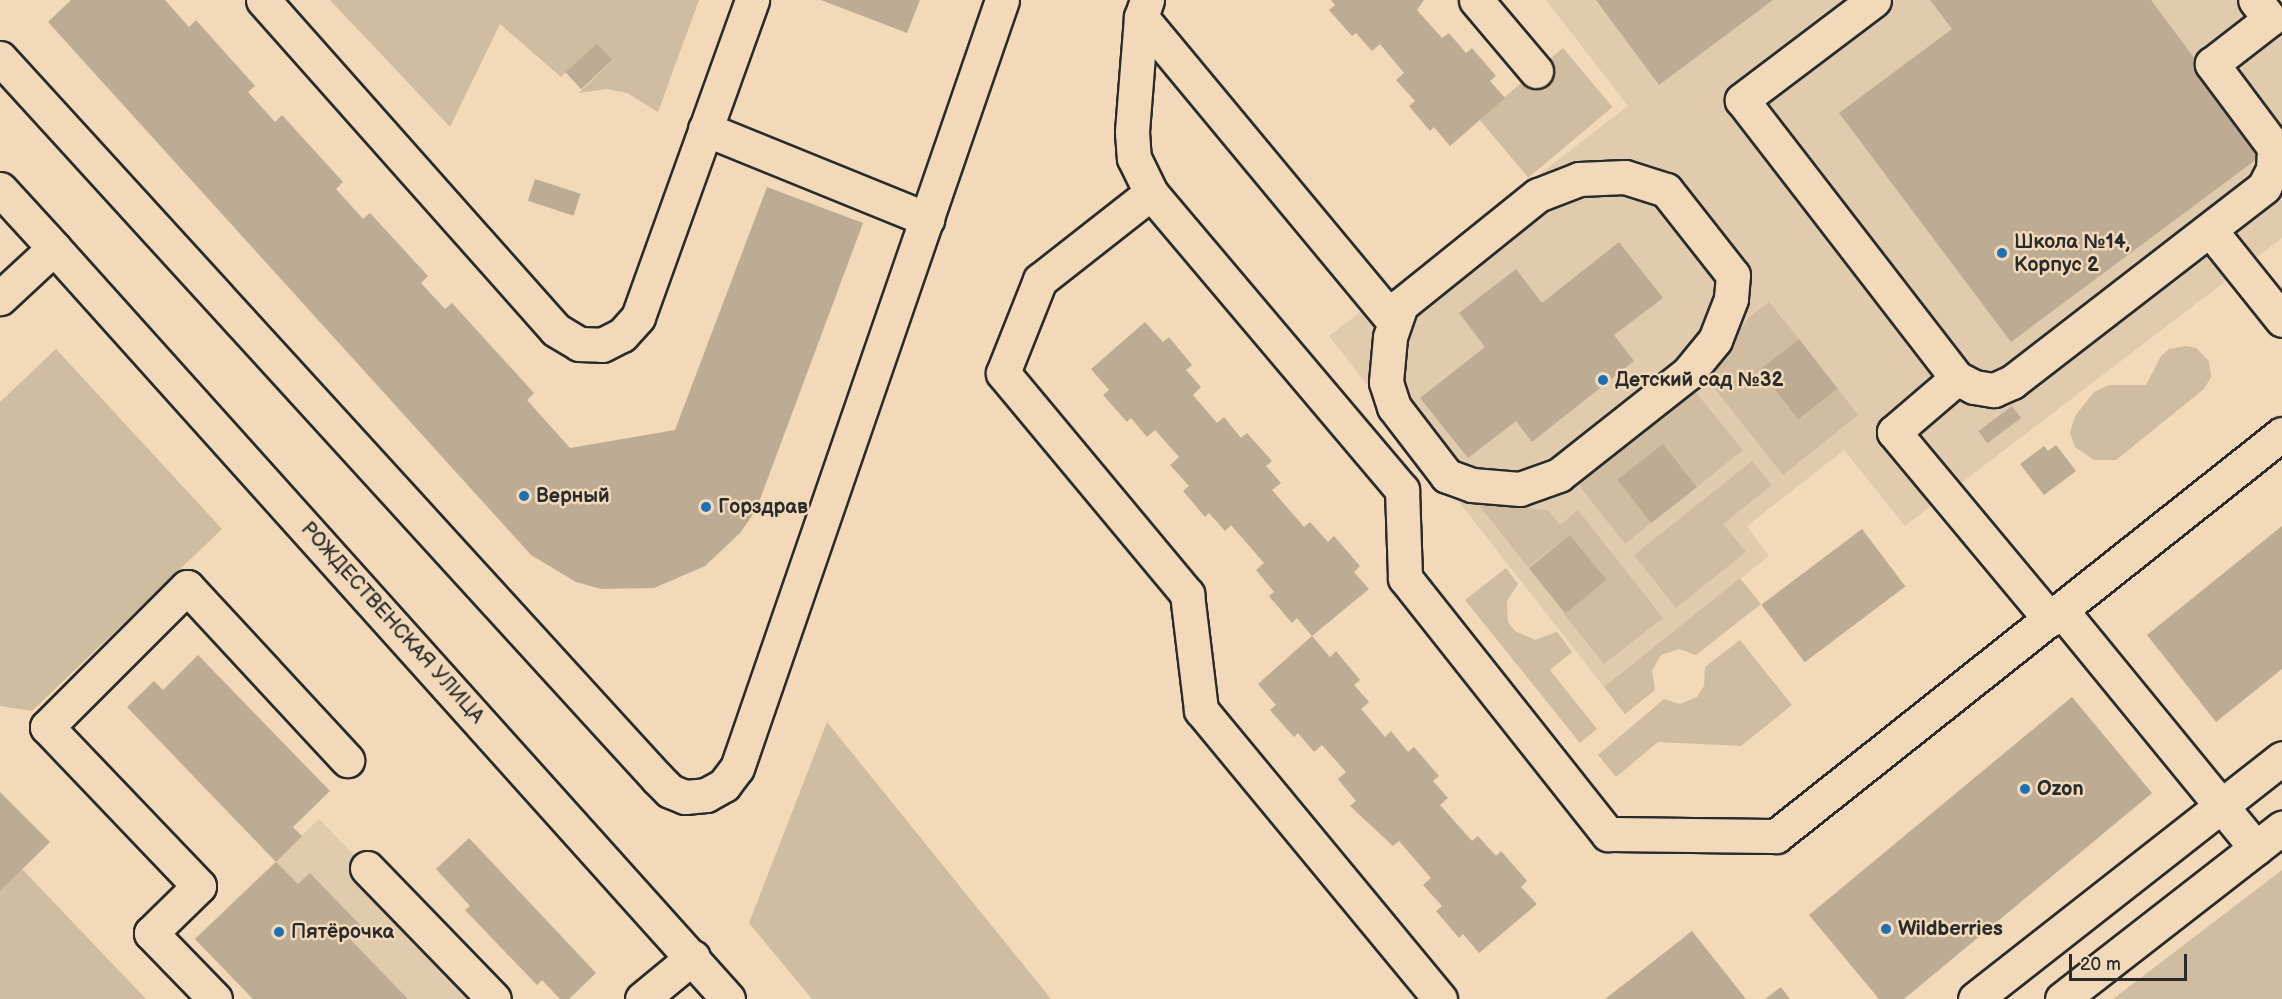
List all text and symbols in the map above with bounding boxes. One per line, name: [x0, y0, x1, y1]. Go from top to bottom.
place label: Школа №14, Корпус 2: [2014, 230, 2130, 277]
marker: Школа №14, Корпус 2: [1995, 246, 2009, 260]
place label: Детский сад №32: [1615, 368, 1783, 392]
marker: Детский сад №32: [1596, 373, 1610, 387]
place label: Верный: [536, 484, 610, 508]
marker: Верный: [517, 489, 531, 503]
place label: Горздрав: [718, 495, 808, 519]
marker: Горздрав: [699, 500, 713, 514]
street label: РОЖДЕСТВЕНСКАЯ УЛИЦА: [295, 517, 489, 729]
place label: Ozon: [2037, 777, 2084, 801]
marker: Ozon: [2018, 782, 2032, 796]
place label: Wildberries: [1898, 917, 2003, 941]
place label: Пятёрочка: [291, 920, 394, 944]
marker: Wildberries: [1879, 922, 1893, 936]
marker: Пятёрочка: [272, 925, 286, 939]
scale bar: [2072, 942, 2190, 980]
text: 20 m: [2080, 954, 2121, 975]

